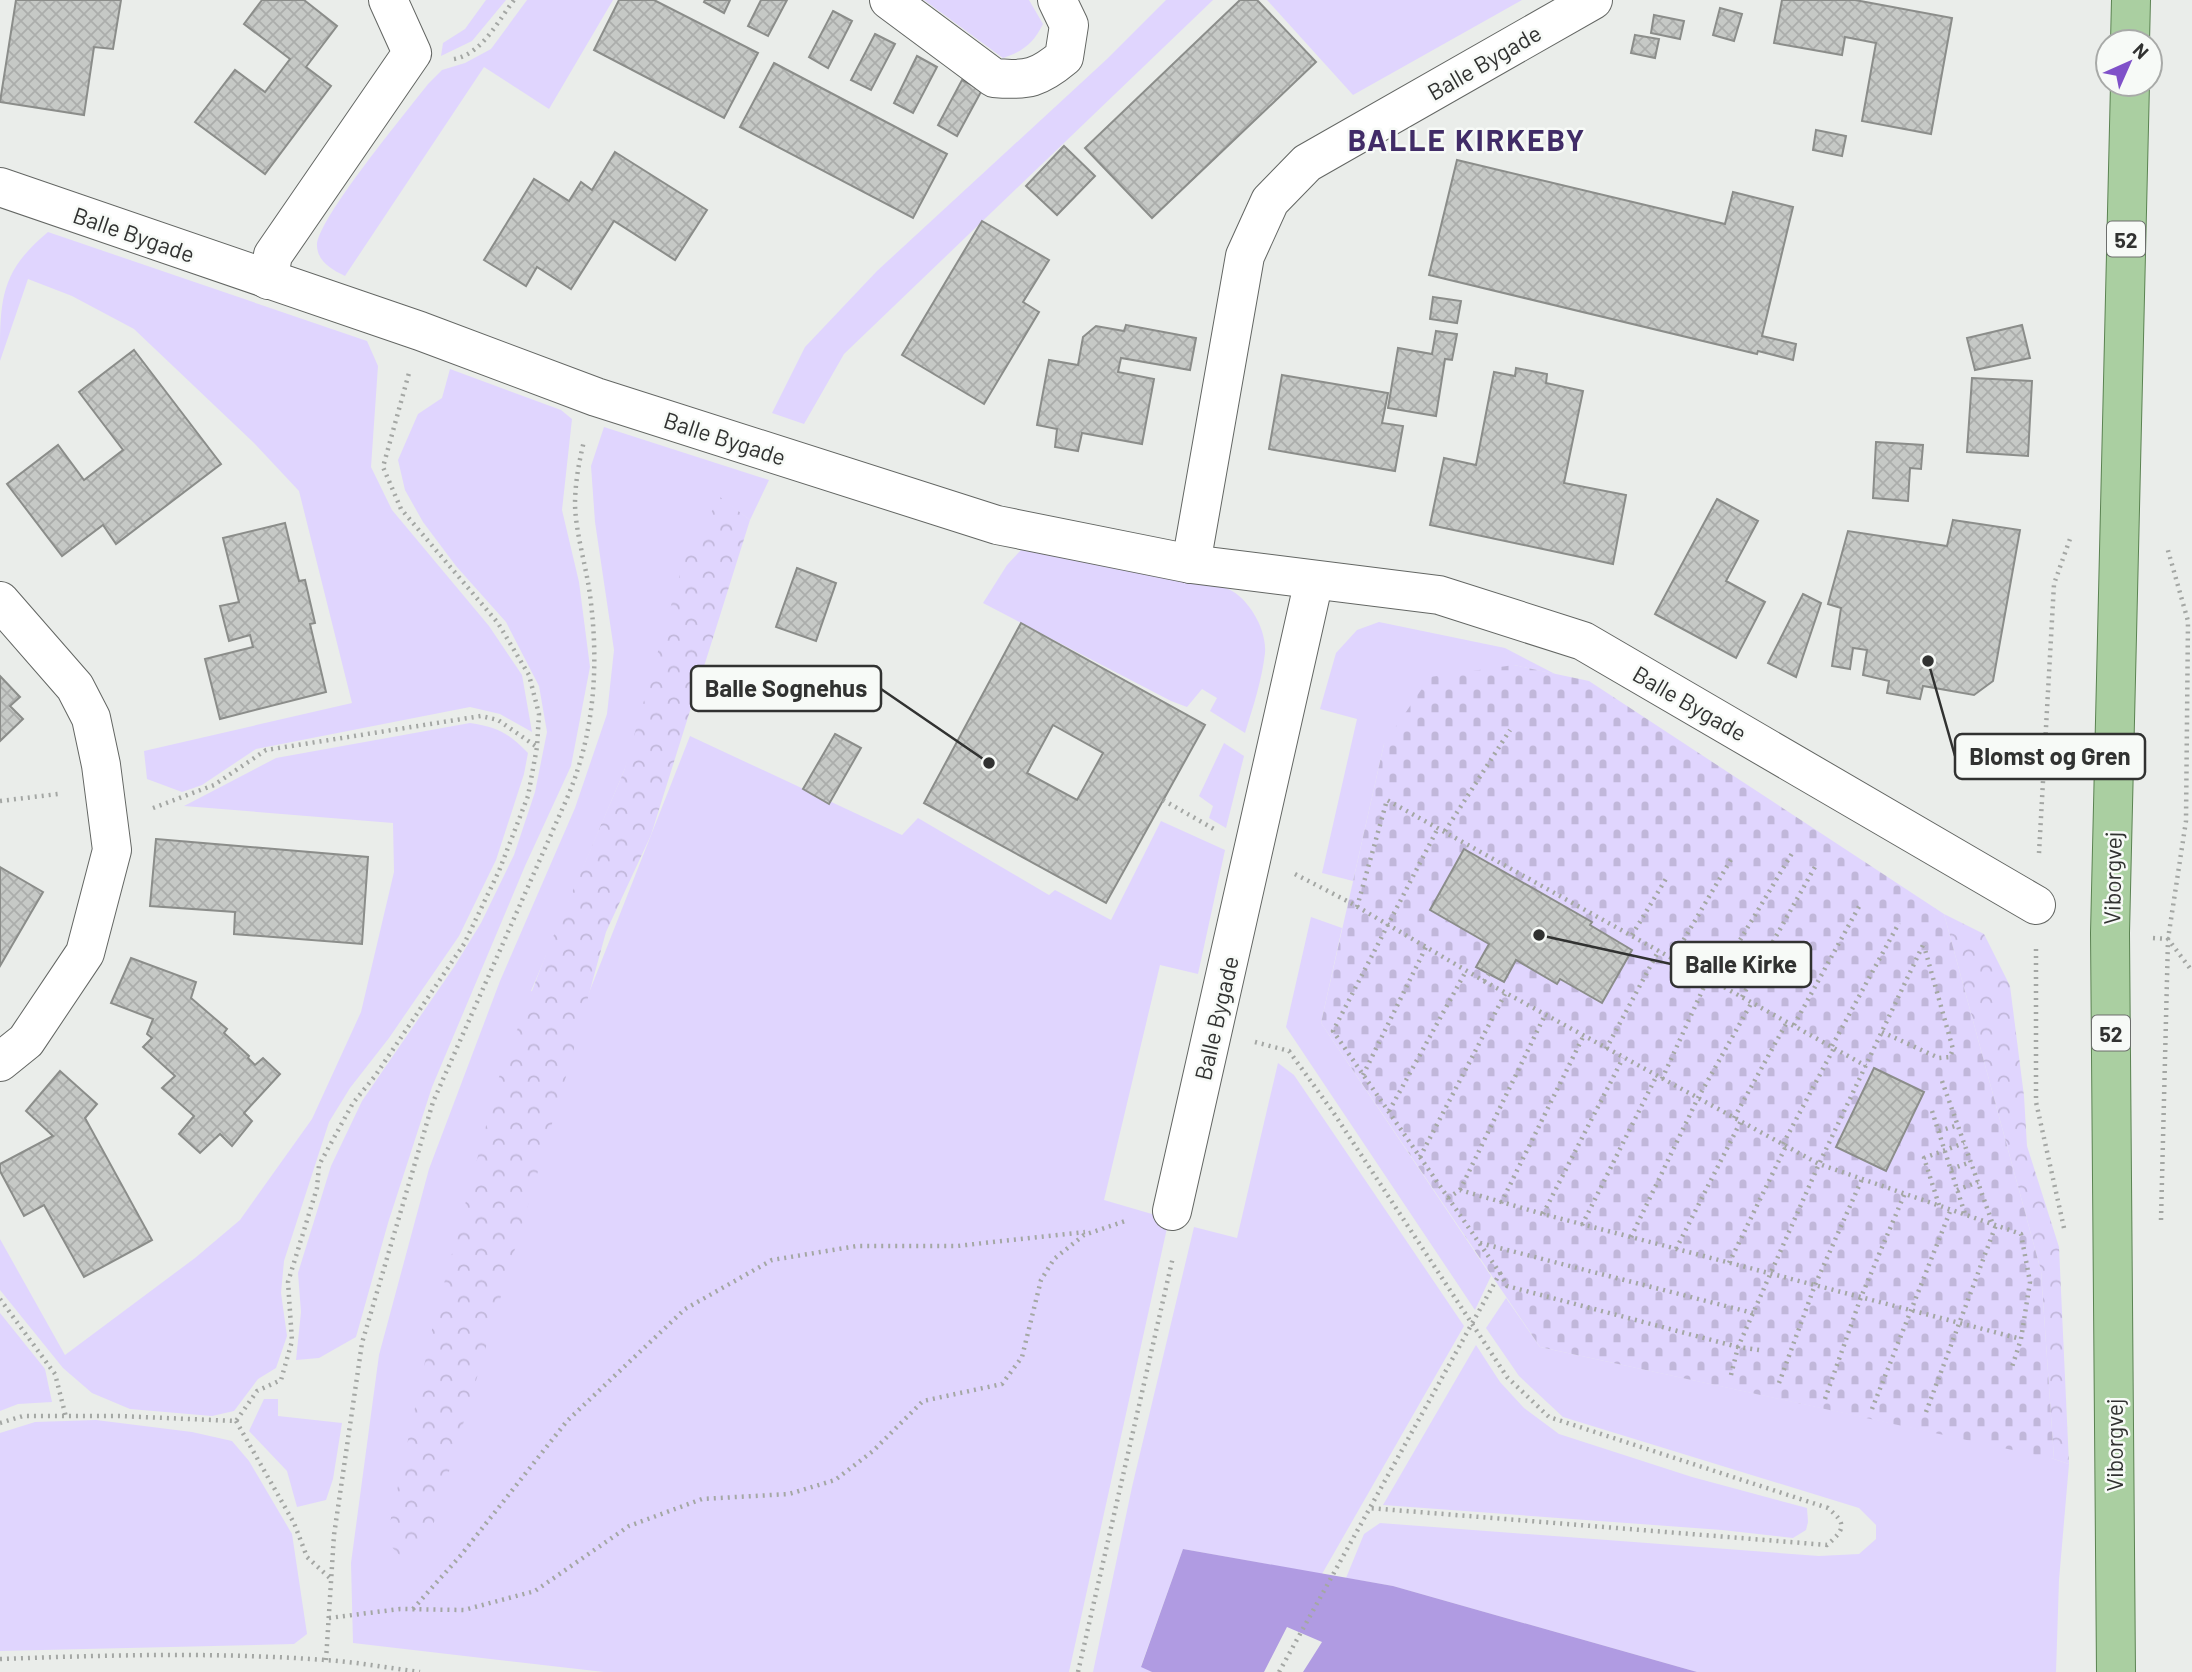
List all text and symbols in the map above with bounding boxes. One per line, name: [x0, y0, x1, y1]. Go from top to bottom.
street label: Balle Bygade: [1422, 18, 1546, 106]
north arrow: [2094, 28, 2164, 98]
text: N: [2129, 38, 2154, 63]
district label: BALLE KIRKEBY: [1348, 121, 1586, 157]
street label: Balle Bygade: [70, 200, 198, 268]
road number: 52: [2107, 222, 2145, 256]
street label: Balle Bygade: [660, 405, 790, 471]
street label: Balle Bygade: [1628, 659, 1752, 747]
callout: Balle Sognehus: [691, 666, 881, 711]
text: Balle Sognehus: [705, 673, 867, 702]
callout: Blomst og Gren: [1955, 734, 2145, 779]
text: Blomst og Gren: [1969, 741, 2131, 770]
street label: Viborgvej: [2097, 831, 2127, 925]
callout: Balle Kirke: [1671, 942, 1811, 987]
text: Balle Kirke: [1685, 949, 1797, 978]
street label: Balle Bygade: [1188, 953, 1244, 1083]
road number: 52: [2092, 1016, 2130, 1050]
street label: Viborgvej: [2100, 1398, 2128, 1492]

